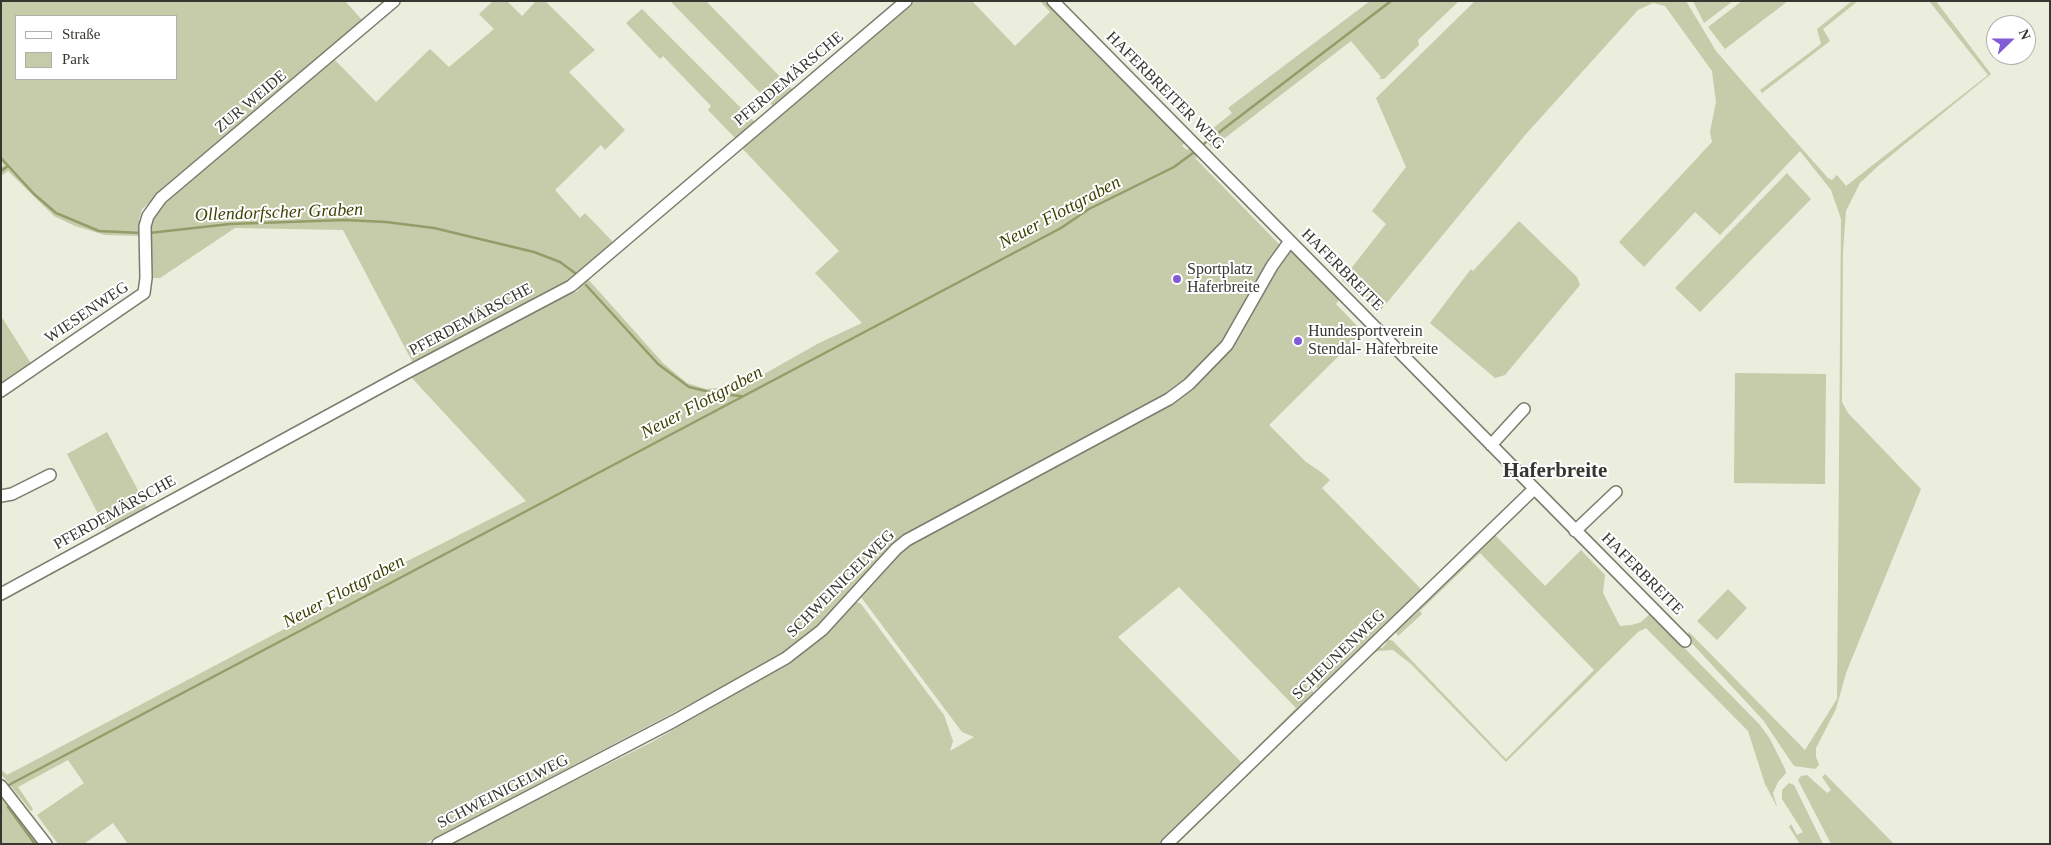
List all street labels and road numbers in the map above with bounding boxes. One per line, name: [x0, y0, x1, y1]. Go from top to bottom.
street label: PFERDEMÄRSCHE: [730, 28, 848, 130]
street label: HAFERBREITER WEG: [1102, 28, 1228, 154]
street label: ZUR WEIDE: [211, 67, 291, 137]
street label: HAFERBREITE: [1297, 225, 1387, 315]
street label: WIESENWEG: [41, 278, 133, 348]
street label: PFERDEMÄRSCHE: [406, 279, 536, 361]
street label: PFERDEMÄRSCHE: [50, 471, 180, 555]
street label: SCHWEINIGELWEG: [783, 526, 899, 642]
street label: HAFERBREITE: [1597, 529, 1687, 619]
street label: SCHEUNENWEG: [1289, 606, 1389, 704]
street label: SCHWEINIGELWEG: [434, 751, 572, 833]

